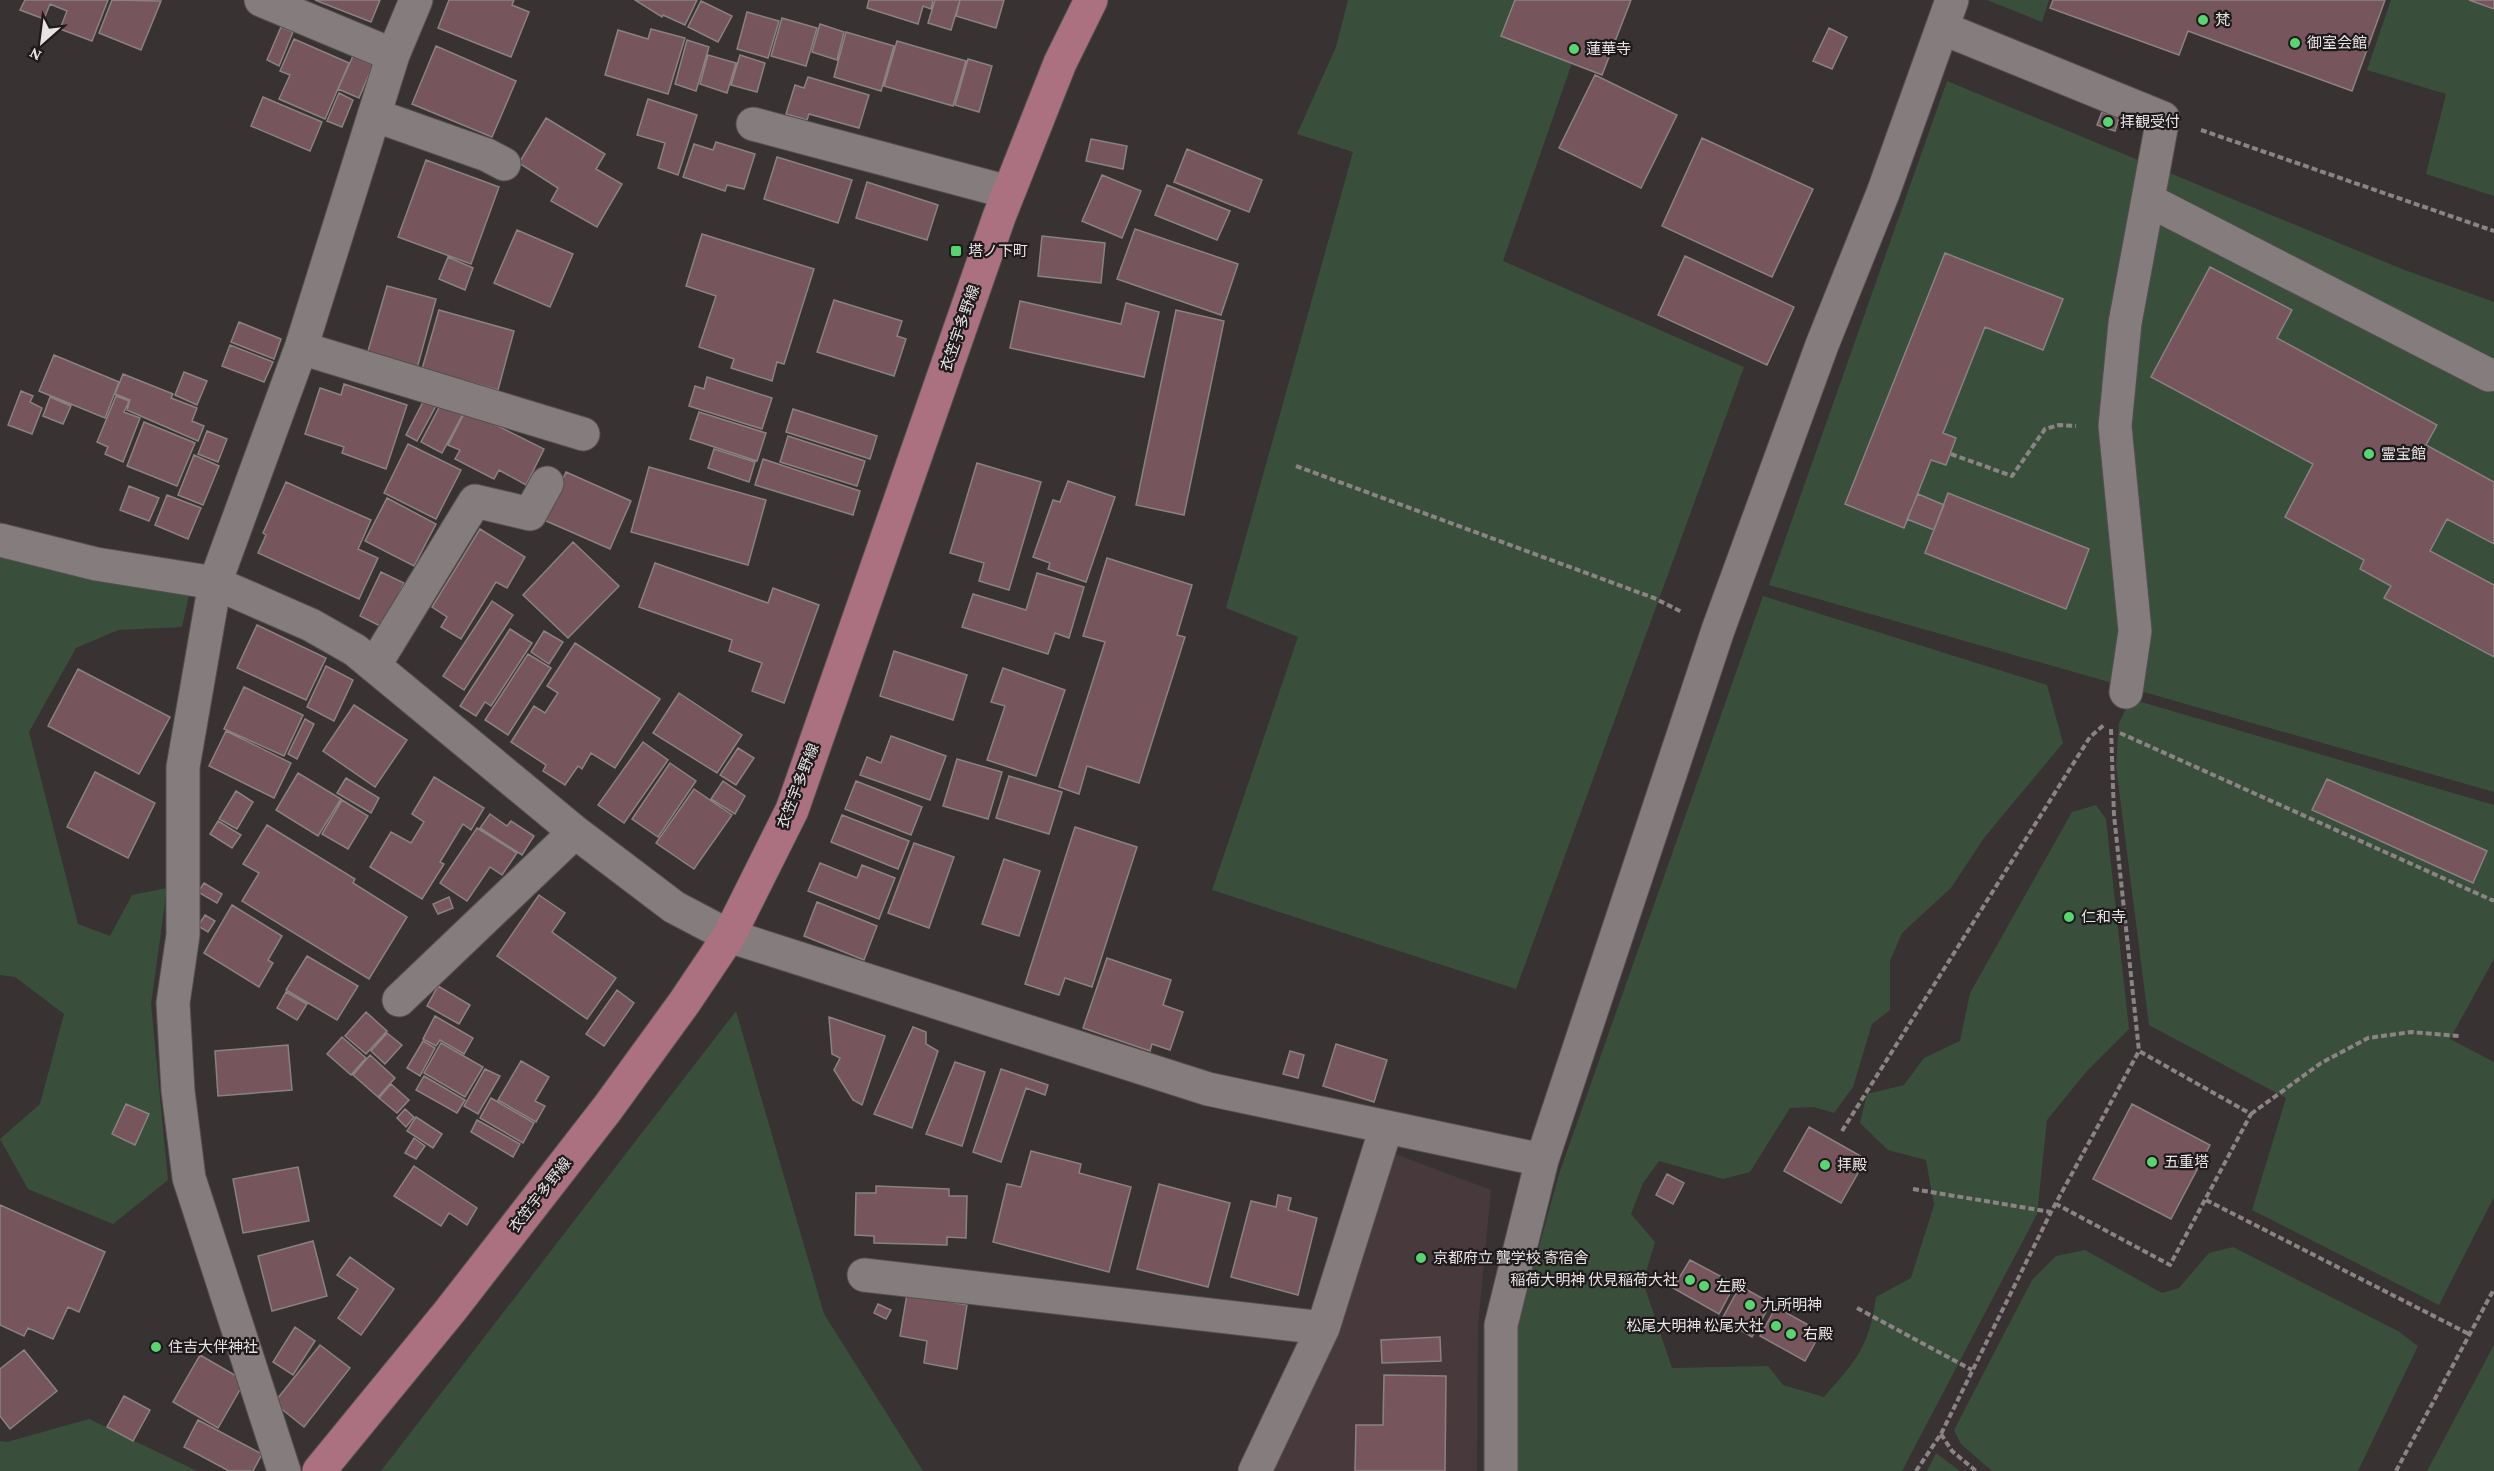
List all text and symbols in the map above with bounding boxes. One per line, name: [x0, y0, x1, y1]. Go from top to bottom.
north arrow: [12, 12, 72, 72]
place label: 梵: [2215, 12, 2230, 28]
marker: 梵: [2196, 13, 2210, 27]
place label: 御室会館: [2307, 35, 2367, 51]
marker: 御室会館: [2288, 36, 2302, 50]
place label: 蓮華寺: [1586, 41, 1631, 57]
marker: 蓮華寺: [1567, 42, 1581, 56]
text: N: [26, 45, 44, 65]
place label: 拝観受付: [2120, 113, 2180, 130]
marker: 拝観受付: [2101, 115, 2115, 129]
place label: 塔ノ下町: [968, 243, 1028, 259]
marker: 塔ノ下町: [949, 244, 963, 258]
street label: 衣笠宇多野線: [938, 283, 982, 373]
place label: 霊宝館: [2381, 446, 2426, 462]
marker: 霊宝館: [2362, 447, 2376, 461]
street label: 衣笠宇多野線: [774, 741, 822, 831]
place label: 仁和寺: [2081, 909, 2126, 925]
marker: 仁和寺: [2062, 910, 2076, 924]
place label: 五重塔: [2164, 1154, 2209, 1170]
street label: 衣笠宇多野線: [506, 1155, 574, 1235]
marker: 五重塔: [2145, 1155, 2159, 1169]
place label: 拝殿: [1837, 1157, 1867, 1173]
marker: 拝殿: [1818, 1158, 1832, 1172]
place label: 京都府立 聾学校 寄宿舎: [1433, 1250, 1589, 1266]
marker: 京都府立 聾学校 寄宿舎: [1414, 1251, 1428, 1265]
place label: 稲荷大明神 伏見稲荷大社: [1510, 1272, 1678, 1288]
marker: 稲荷大明神 伏見稲荷大社: [1683, 1273, 1697, 1287]
place label: 左殿: [1716, 1278, 1746, 1294]
marker: 左殿: [1697, 1279, 1711, 1293]
place label: 九所明神: [1762, 1297, 1822, 1313]
marker: 九所明神: [1743, 1298, 1757, 1312]
place label: 松尾大明神 松尾大社: [1626, 1318, 1764, 1334]
marker: 松尾大明神 松尾大社: [1769, 1319, 1783, 1333]
place label: 右殿: [1803, 1326, 1833, 1342]
marker: 右殿: [1784, 1327, 1798, 1341]
place label: 住吉大伴神社: [168, 1338, 258, 1355]
marker: 住吉大伴神社: [149, 1340, 163, 1354]

